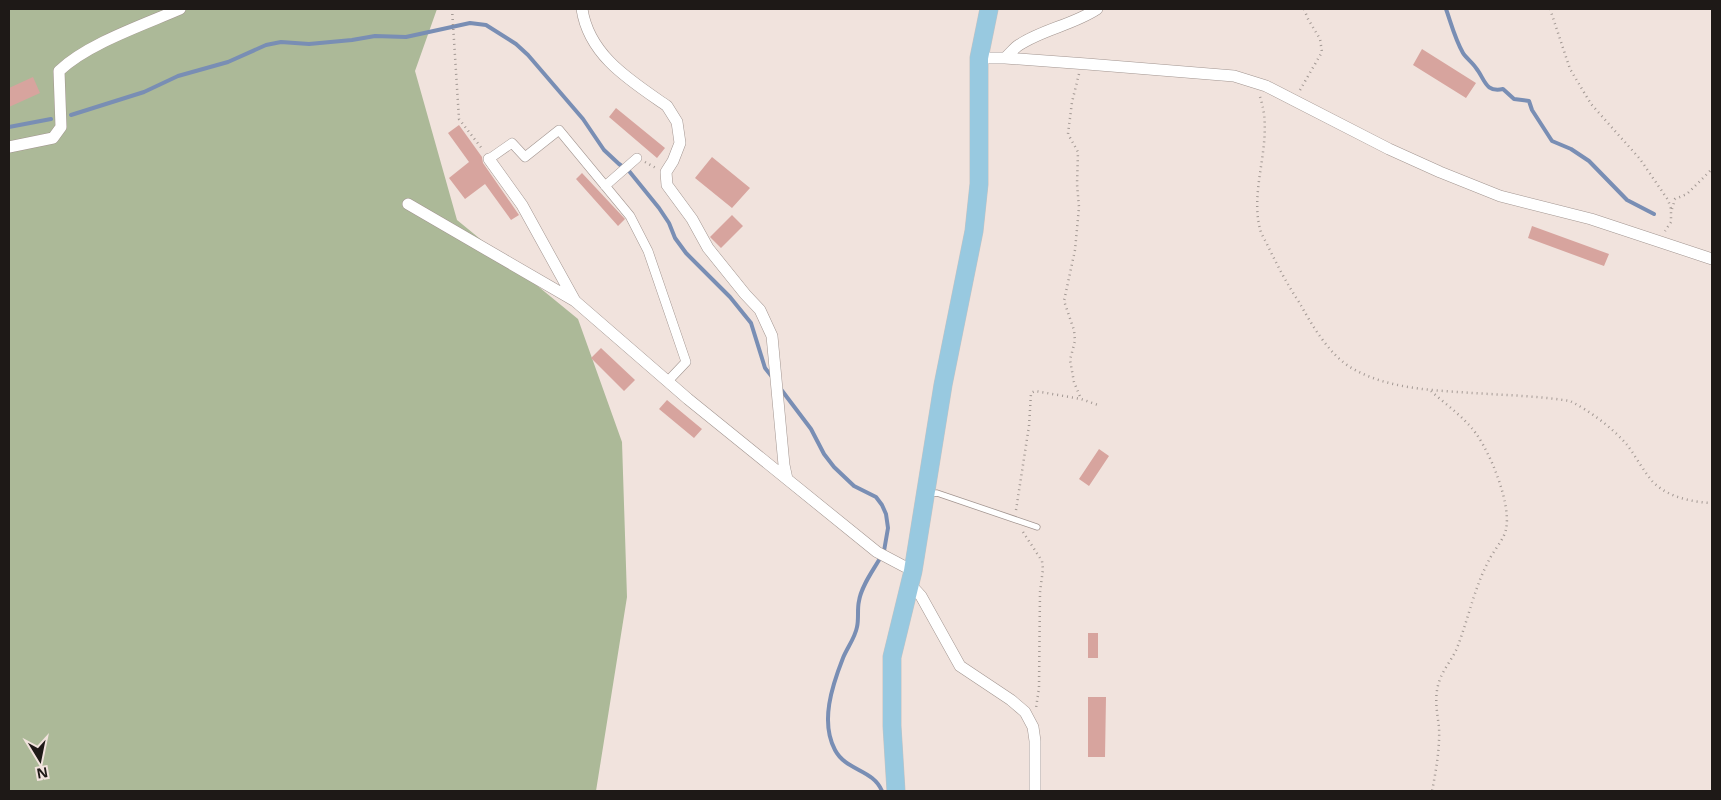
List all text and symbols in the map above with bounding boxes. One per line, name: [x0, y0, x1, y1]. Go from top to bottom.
north arrow: [15, 735, 65, 785]
text: N: [35, 763, 50, 784]

